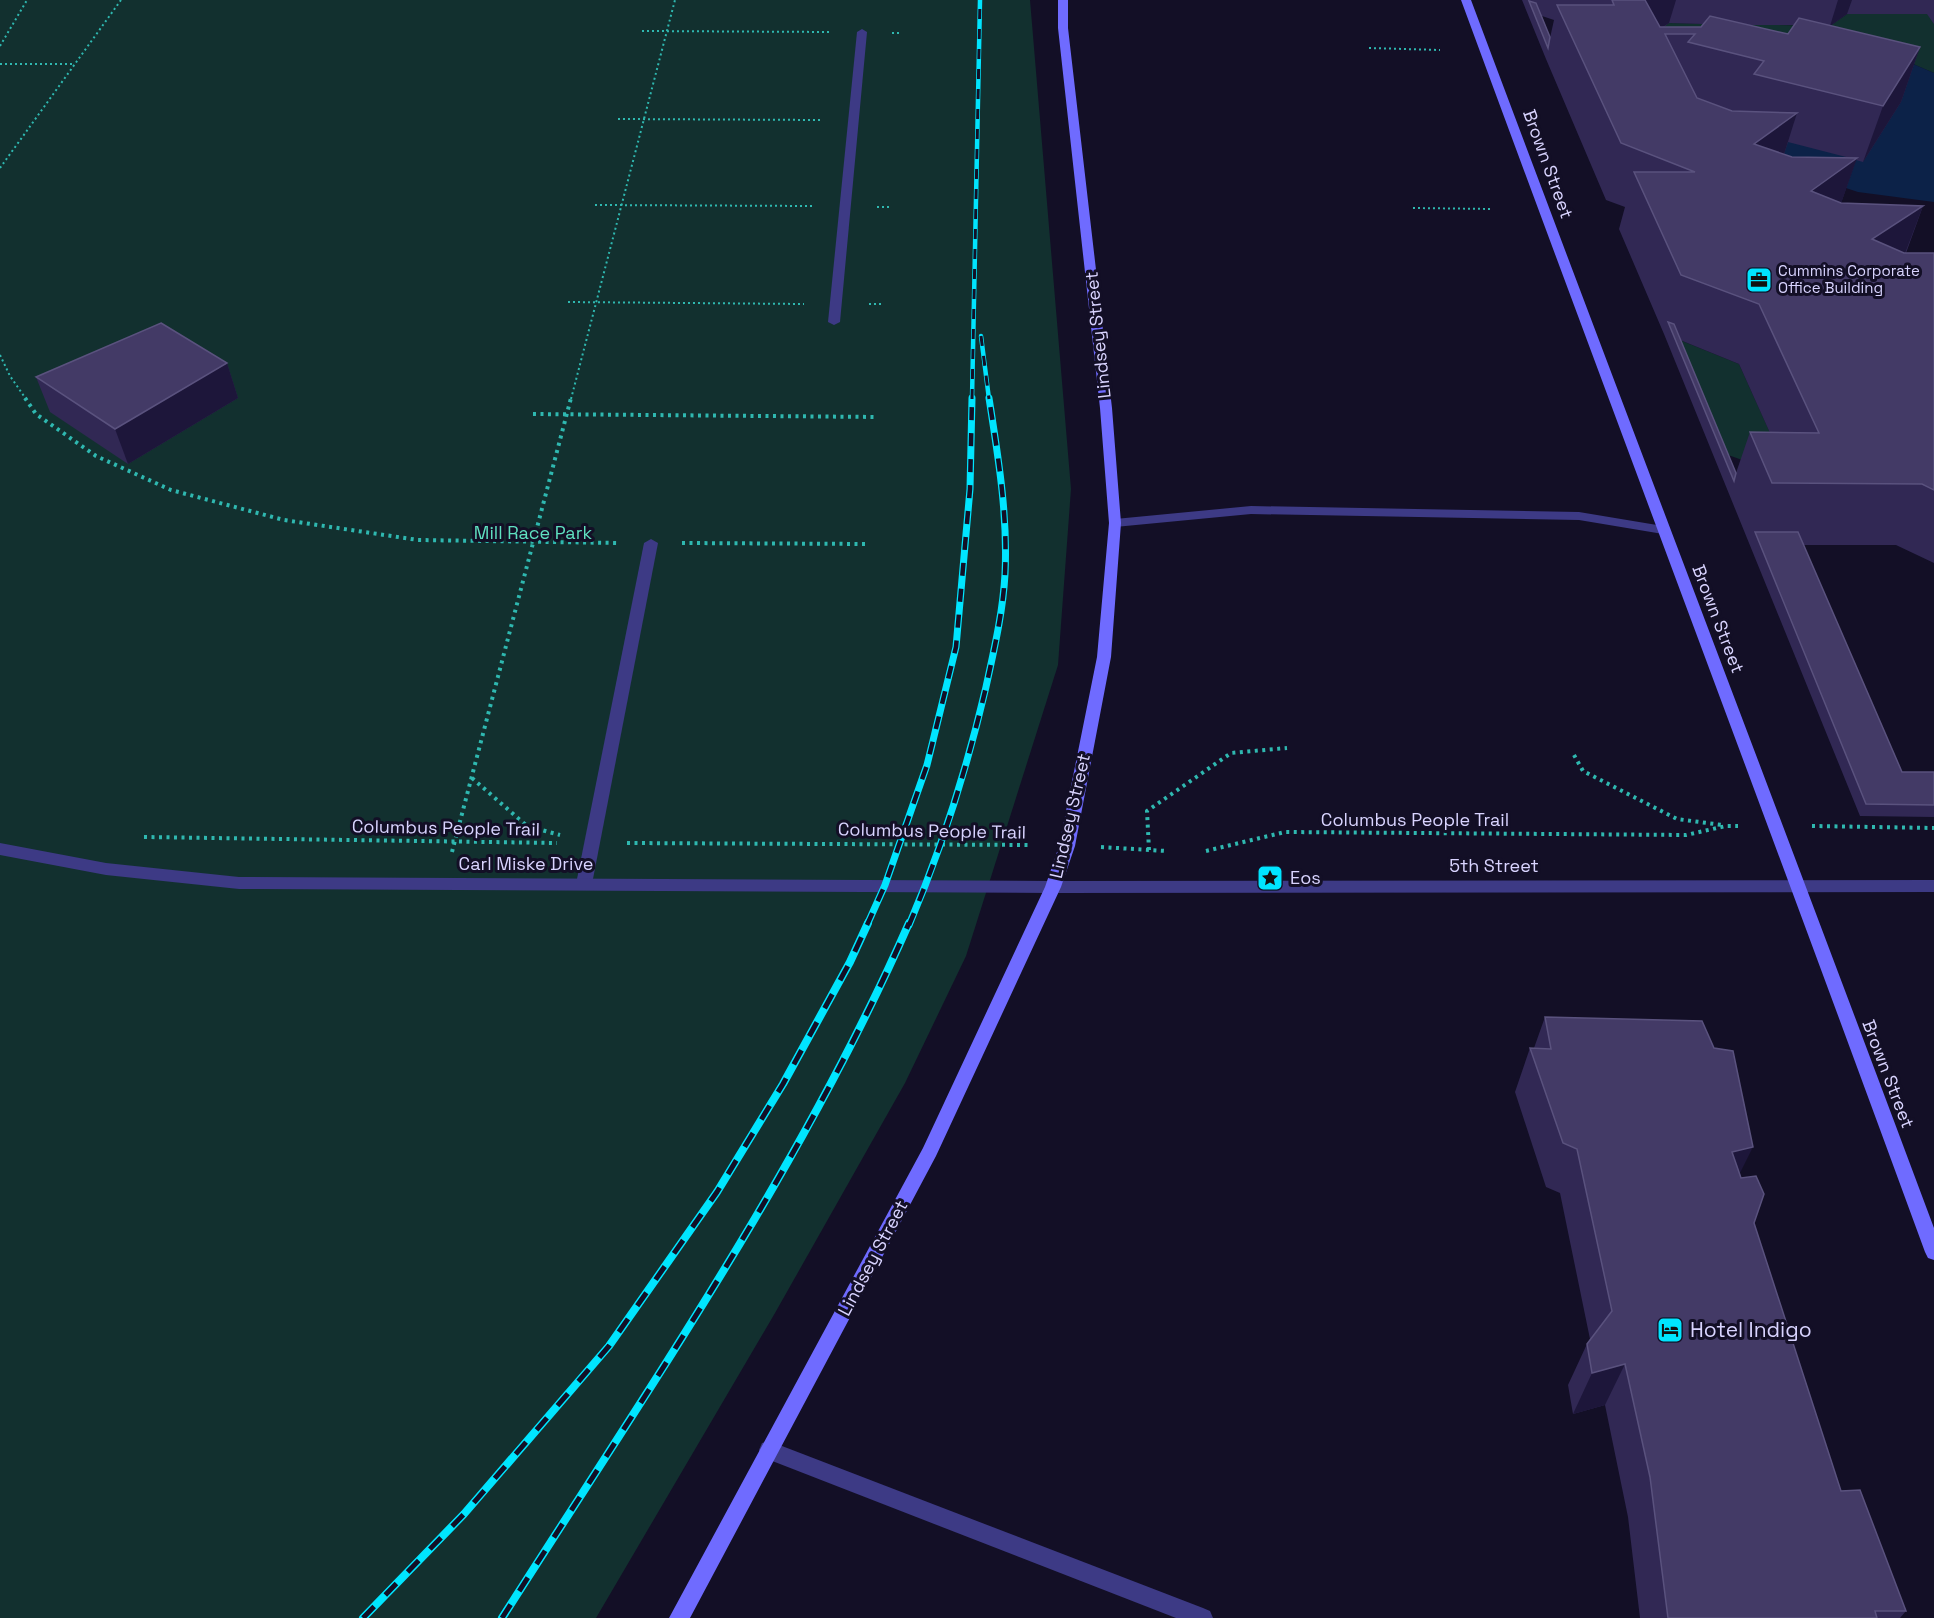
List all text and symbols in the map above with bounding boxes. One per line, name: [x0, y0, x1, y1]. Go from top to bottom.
street label: Brown Street: [1518, 106, 1579, 222]
place label: Cummins Corporate Office Building: [1778, 261, 1920, 297]
office icon: Cummins Corporate Office Building: [1744, 265, 1774, 295]
street label: Lindsey Street: [1079, 270, 1116, 400]
park label: Mill Race Park: [474, 521, 592, 544]
street label: Brown Street: [1687, 561, 1750, 676]
street label: Lindsey Street: [1044, 751, 1095, 881]
street label: Columbus People Trail: [1321, 808, 1509, 831]
street label: Columbus People Trail: [352, 814, 540, 841]
street label: Columbus People Trail: [838, 817, 1026, 844]
street label: Carl Miske Drive: [459, 852, 593, 875]
street label: 5th Street: [1449, 854, 1539, 877]
place icon: Eos: [1255, 863, 1285, 893]
place label: Eos: [1290, 866, 1321, 889]
street label: Brown Street: [1857, 1016, 1920, 1131]
street label: Lindsey Street: [832, 1196, 913, 1320]
hotel icon: Hotel Indigo: [1655, 1315, 1685, 1345]
place label: Hotel Indigo: [1690, 1316, 1812, 1343]

